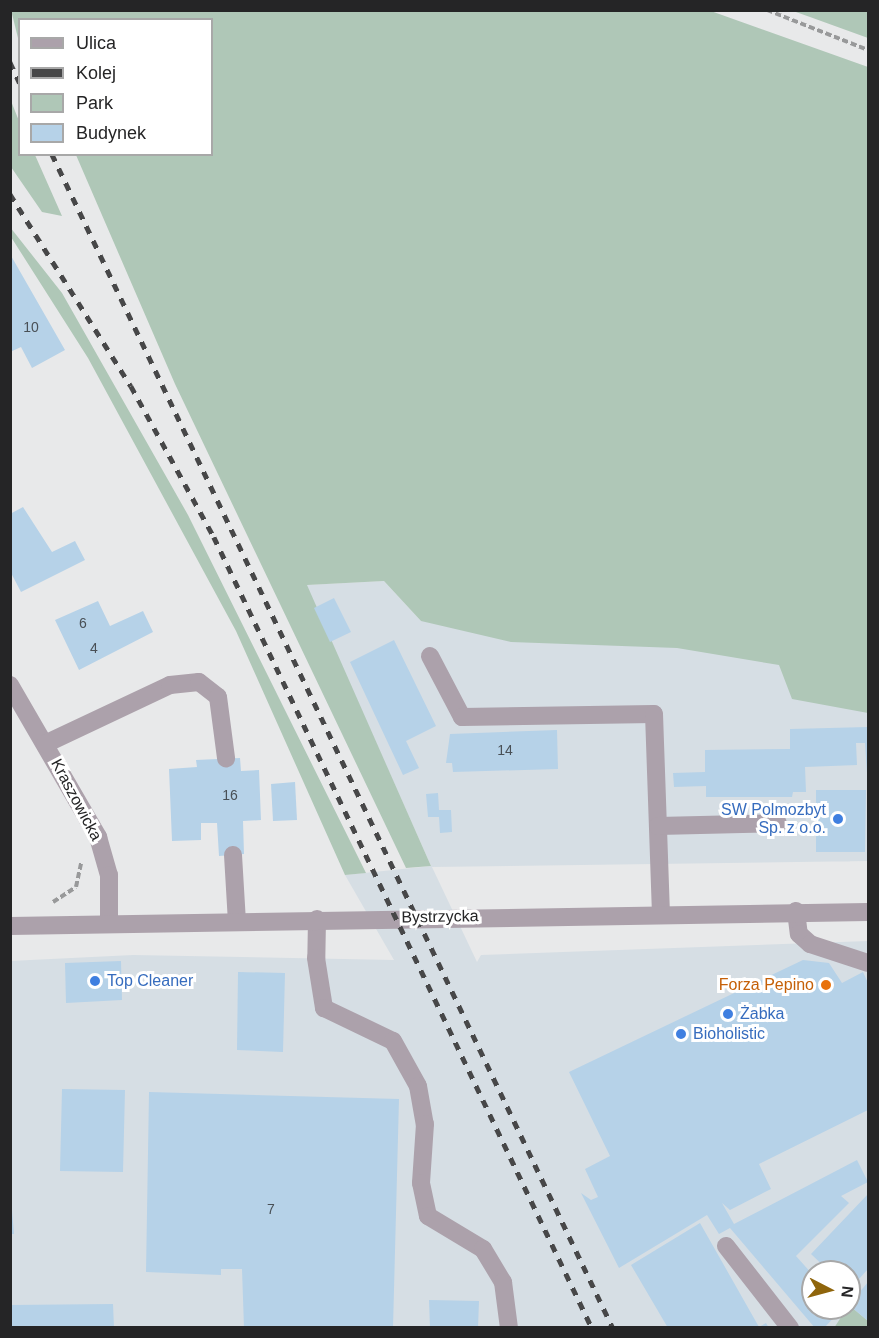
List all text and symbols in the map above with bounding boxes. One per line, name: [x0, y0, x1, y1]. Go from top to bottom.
legend: [18, 18, 213, 156]
text: Ulica: [76, 33, 116, 53]
text: Kolej: [76, 63, 116, 83]
text: Park: [76, 93, 113, 113]
text: Budynek: [76, 123, 146, 143]
house number: 10: [23, 319, 39, 335]
house number: 6: [79, 615, 87, 631]
house number: 4: [90, 640, 98, 656]
house number: 14: [497, 742, 513, 758]
street label: Kraszowicka: [46, 756, 106, 844]
house number: 16: [222, 787, 238, 803]
place label: SW Polmozbyt Sp. z o.o.: [721, 800, 826, 838]
marker: SW Polmozbyt Sp. z o.o.: [831, 812, 845, 826]
street label: Bystrzycka: [401, 907, 479, 927]
place label: Top Cleaner: [107, 971, 193, 991]
marker: Top Cleaner: [88, 974, 102, 988]
place label: Forza Pepino: [719, 975, 814, 995]
marker: Forza Pepino: [819, 978, 833, 992]
place label: Żabka: [740, 1004, 784, 1024]
marker: Żabka: [721, 1007, 735, 1021]
place label: Bioholistic: [693, 1024, 765, 1044]
marker: Bioholistic: [674, 1027, 688, 1041]
house number: 7: [267, 1201, 275, 1217]
north arrow: [801, 1260, 861, 1320]
text: N: [838, 1285, 856, 1298]

